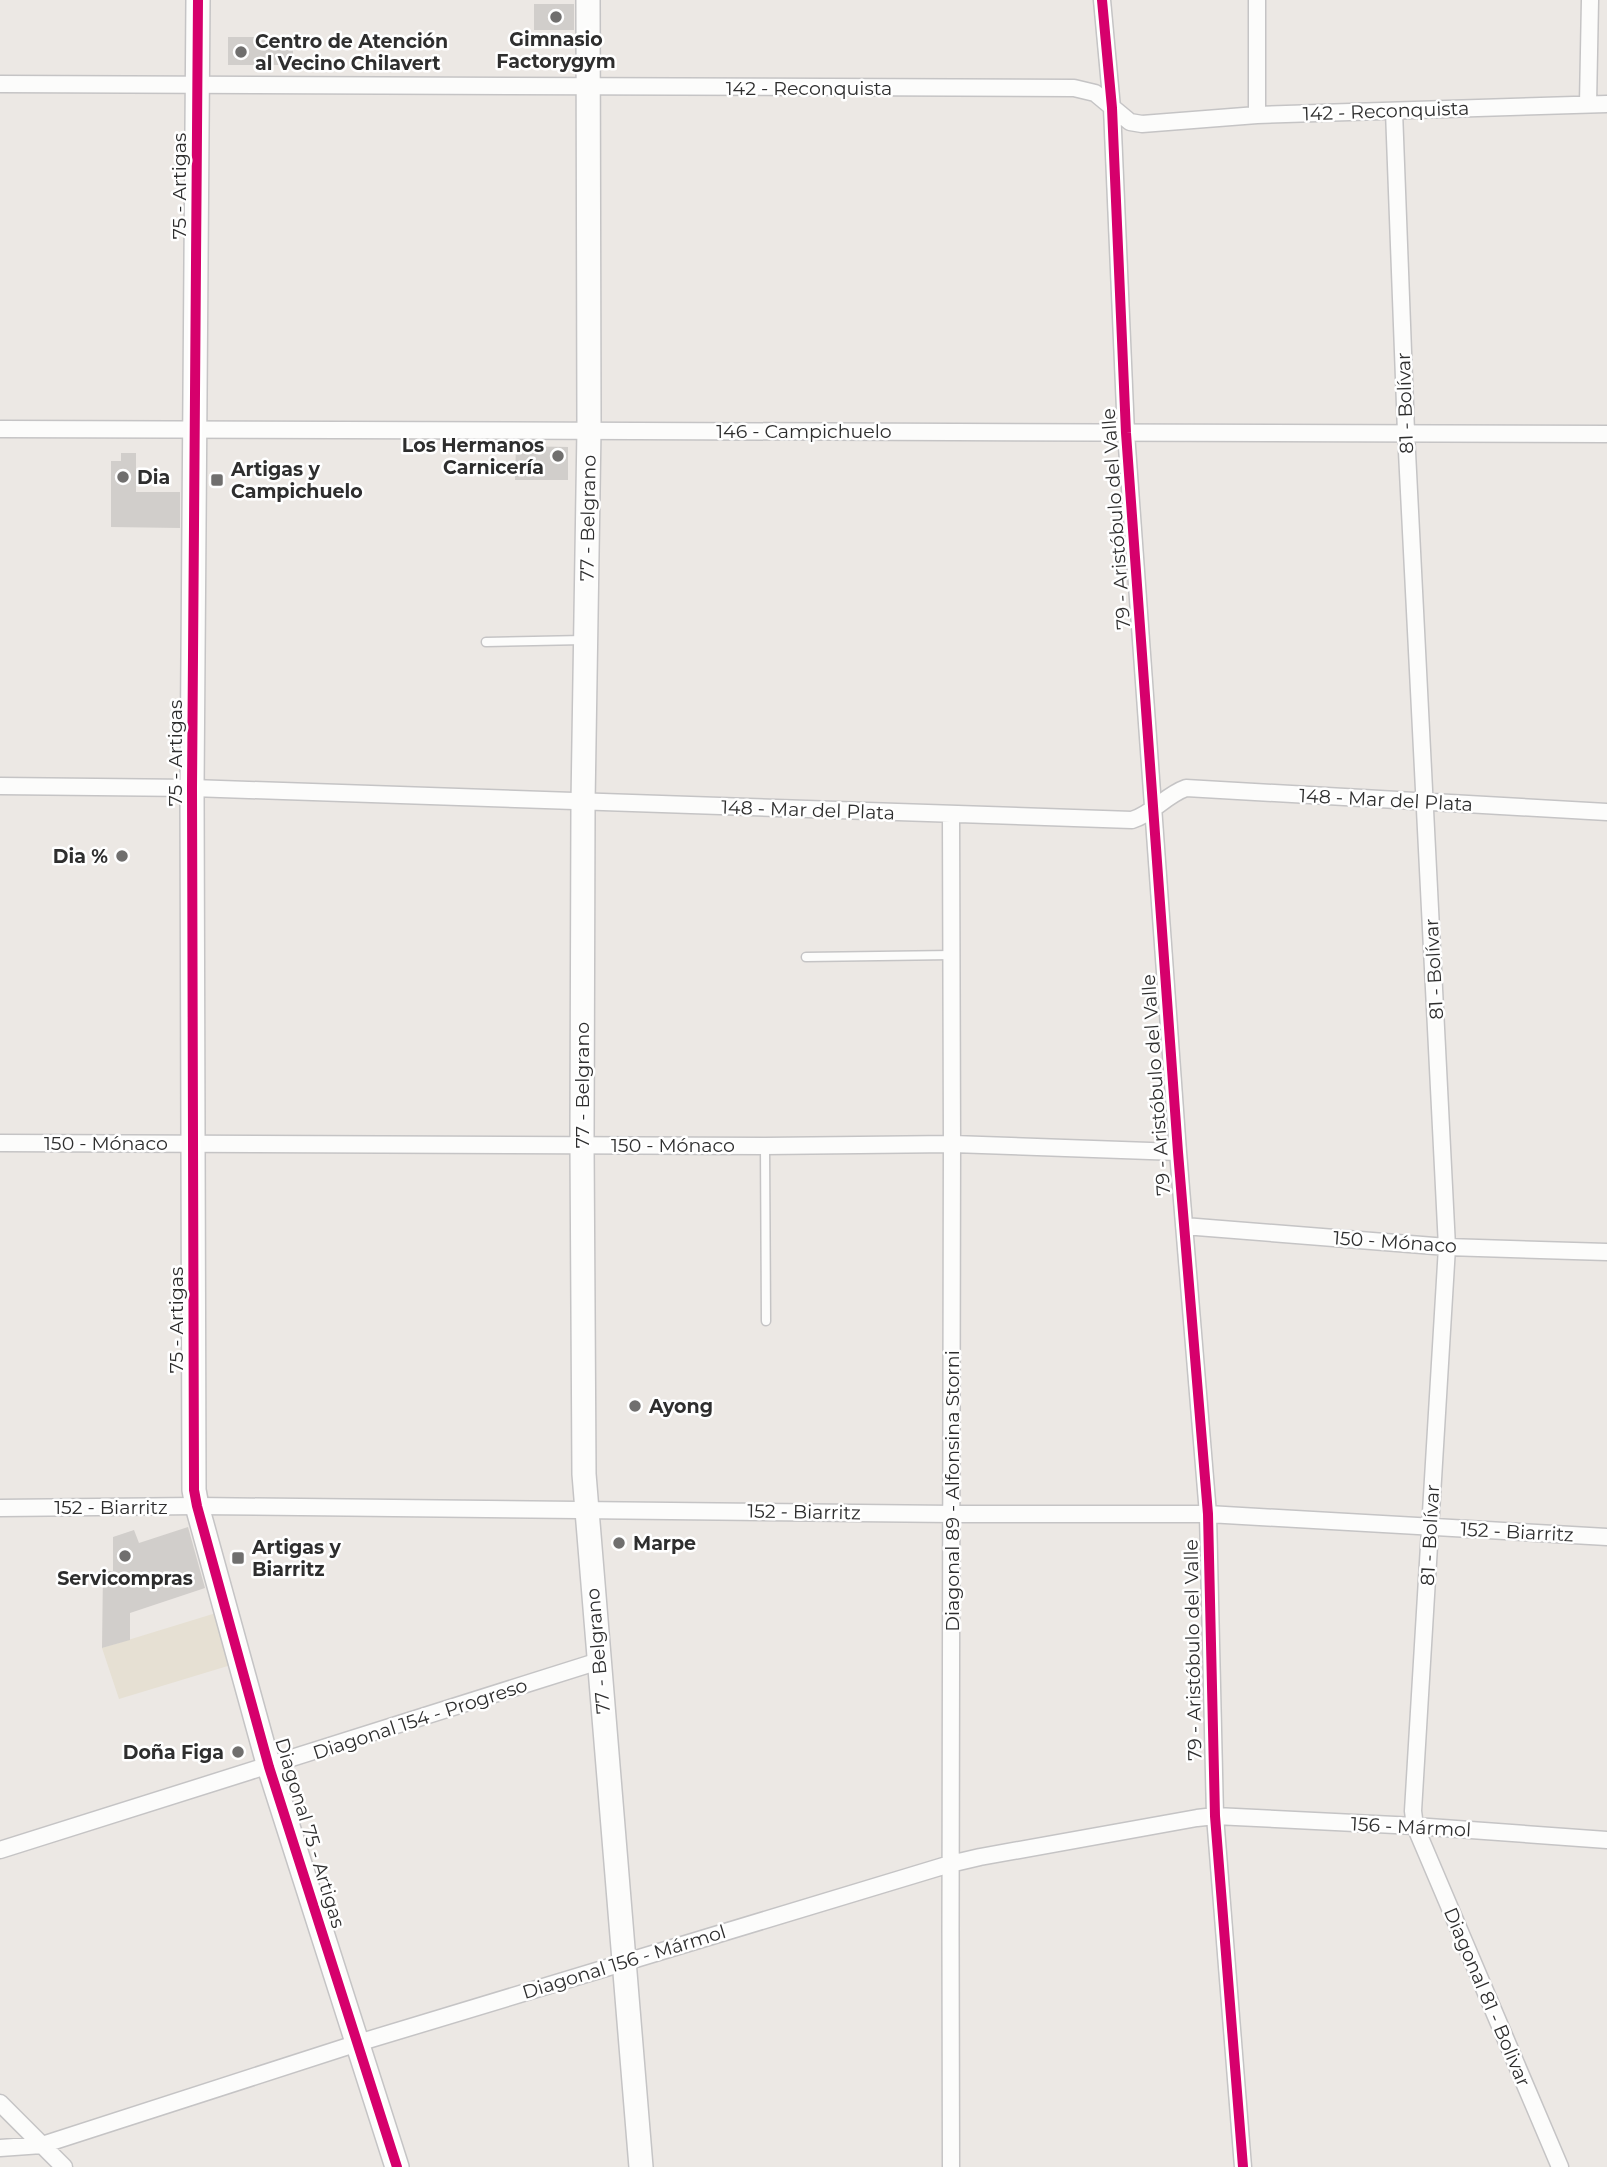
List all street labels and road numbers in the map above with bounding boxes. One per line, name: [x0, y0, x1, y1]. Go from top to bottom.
street label: 142 - Reconquista: [726, 77, 892, 100]
street label: 142 - Reconquista: [1302, 97, 1470, 125]
street label: 75 - Artigas: [168, 133, 191, 239]
street label: 81 - Bolívar: [1392, 352, 1418, 454]
street label: 79 - Aristóbulo del Valle: [1097, 407, 1135, 631]
street label: 146 - Campichuelo: [716, 420, 892, 443]
street label: 77 - Belgrano: [575, 455, 601, 581]
street label: 75 - Artigas: [164, 700, 187, 806]
street label: 148 - Mar del Plata: [1299, 784, 1473, 816]
street label: 148 - Mar del Plata: [721, 795, 895, 825]
street label: 81 - Bolívar: [1420, 918, 1448, 1020]
street label: 79 - Aristóbulo del Valle: [1137, 973, 1175, 1197]
street label: 77 - Belgrano: [571, 1022, 594, 1148]
street label: 150 - Mónaco: [44, 1132, 168, 1155]
street label: 150 - Mónaco: [611, 1134, 735, 1157]
street label: 150 - Mónaco: [1332, 1226, 1458, 1258]
street label: 75 - Artigas: [165, 1267, 188, 1373]
street label: Diagonal 89 - Alfonsina Storni: [941, 1350, 964, 1632]
street label: 81 - Bolívar: [1416, 1484, 1444, 1586]
street label: 152 - Biarritz: [54, 1496, 168, 1519]
street label: 152 - Biarritz: [747, 1500, 861, 1524]
street label: 152 - Biarritz: [1460, 1518, 1574, 1546]
street label: 79 - Aristóbulo del Valle: [1180, 1539, 1206, 1761]
street label: 77 - Belgrano: [581, 1587, 615, 1715]
street label: Diagonal 154 - Progreso: [310, 1673, 530, 1765]
street label: Diagonal 75 - Artigas: [270, 1735, 350, 1931]
street label: 156 - Mármol: [1350, 1812, 1472, 1842]
street label: Diagonal 81 - Bolivar: [1439, 1904, 1535, 2090]
street label: Diagonal 156 - Mármol: [520, 1920, 728, 2004]

